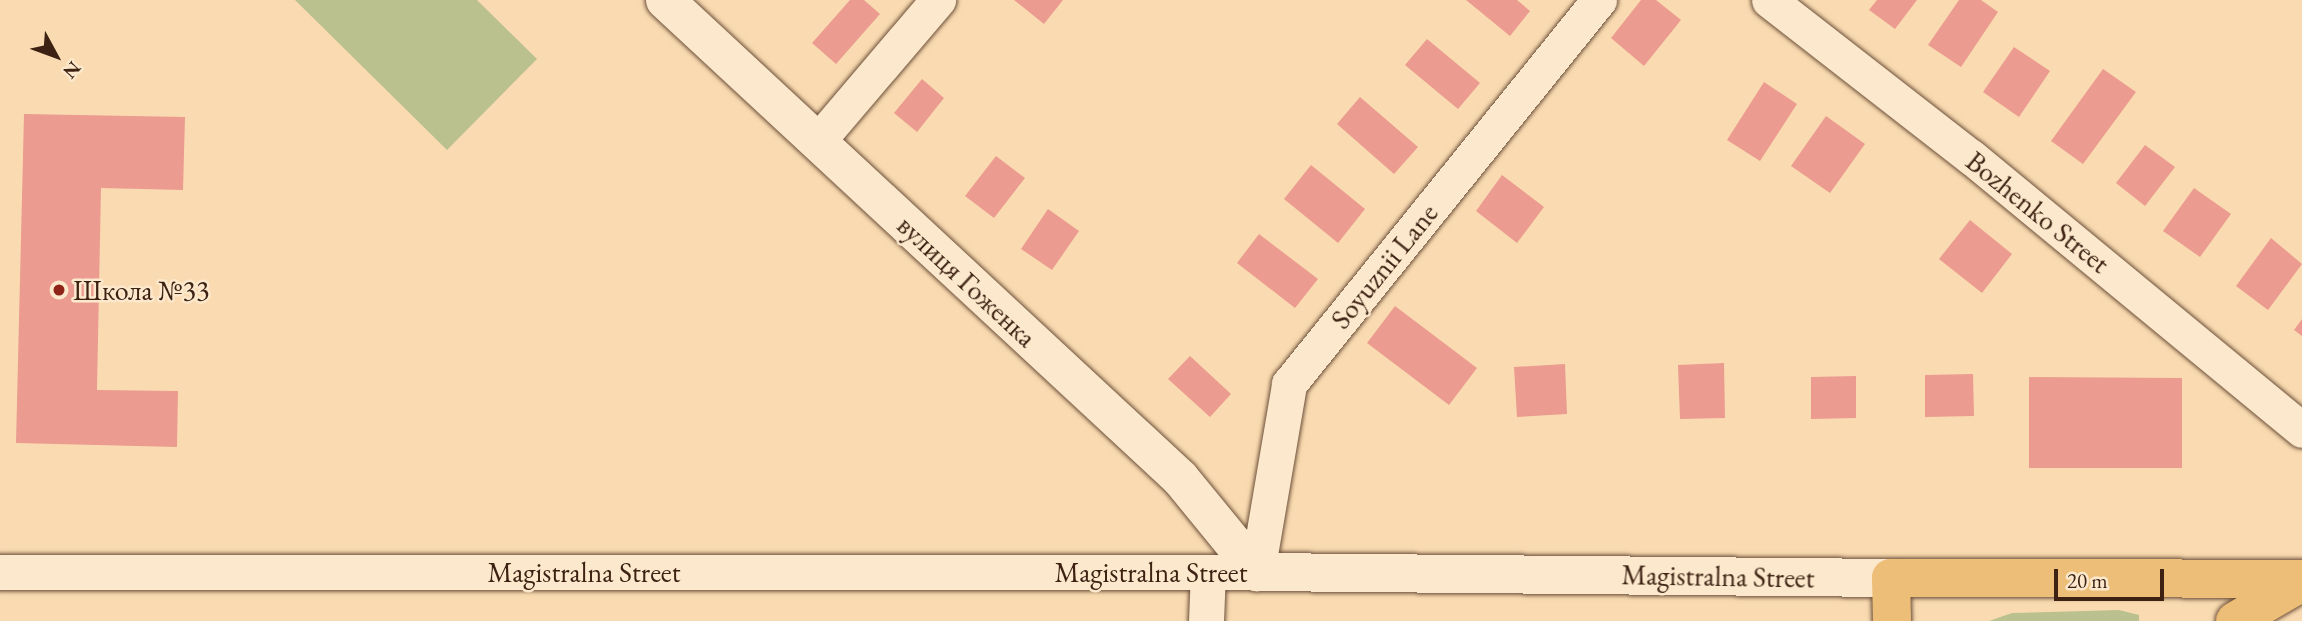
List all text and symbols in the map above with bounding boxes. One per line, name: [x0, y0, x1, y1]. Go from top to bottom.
north arrow: [21, 21, 91, 91]
text: N: [58, 56, 87, 84]
street label: Bozhenko Street: [1960, 144, 2116, 280]
street label: Soyuznii Lane: [1323, 197, 1445, 335]
street label: вулиця Гоженка: [891, 208, 1043, 354]
place label: Школа №33: [73, 273, 209, 307]
marker: Школа №33: [51, 282, 67, 298]
scale bar: [2057, 554, 2167, 598]
street label: Magistralna Street: [487, 555, 681, 589]
street label: Magistralna Street: [1054, 555, 1248, 589]
street label: Magistralna Street: [1621, 558, 1815, 594]
text: 20 m: [2067, 567, 2108, 594]

